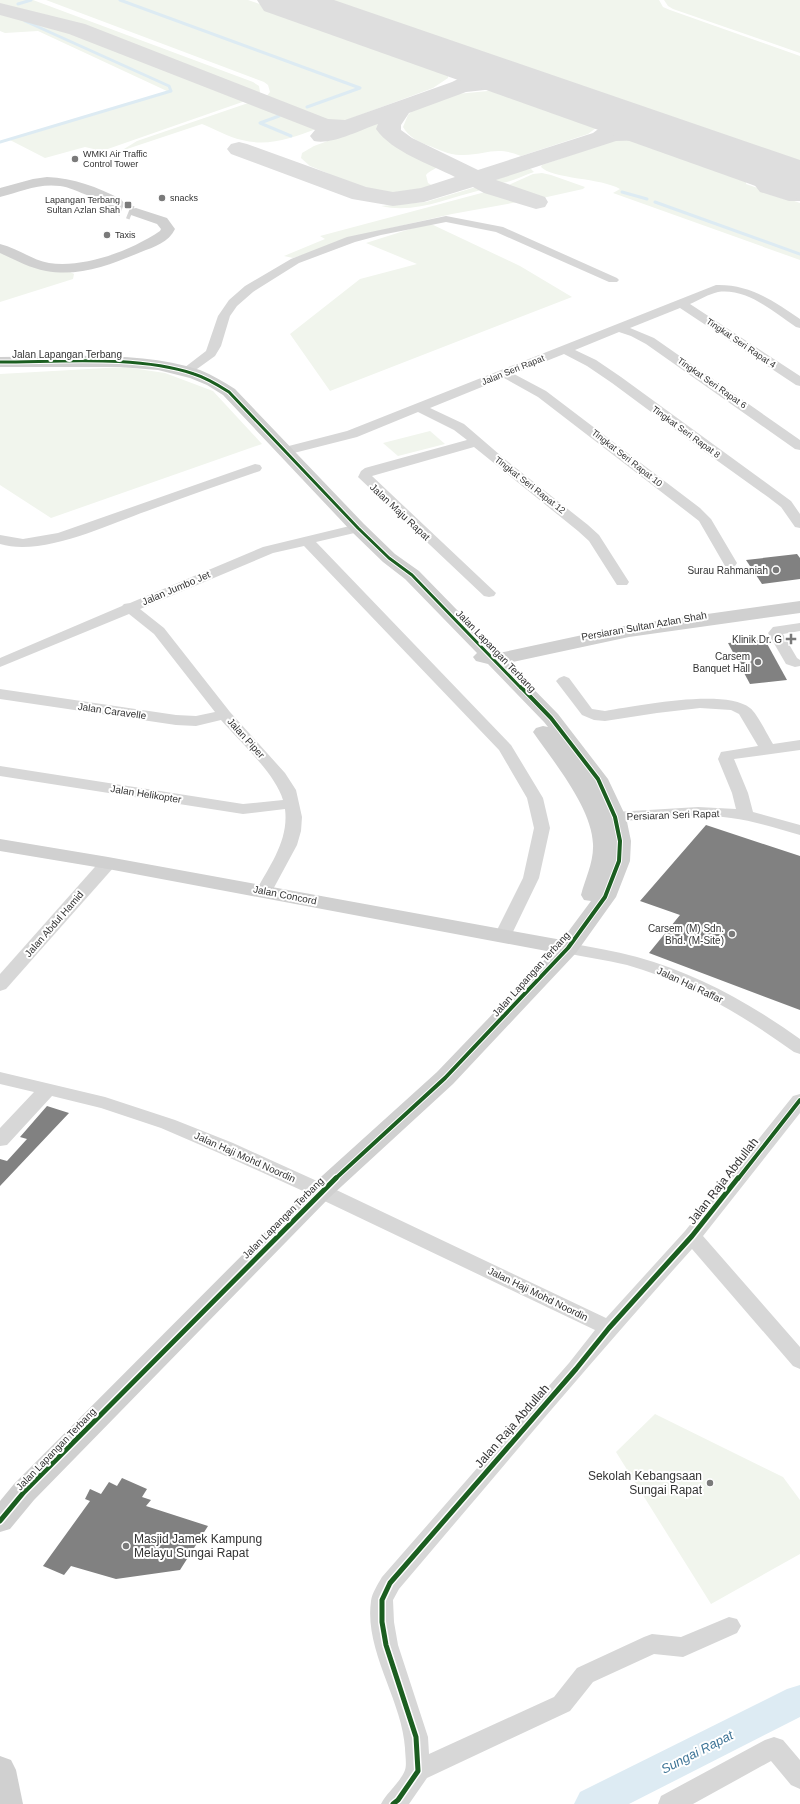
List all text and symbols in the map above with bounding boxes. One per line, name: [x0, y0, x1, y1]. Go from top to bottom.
place label: WMKI Air Traffic Control Tower: [83, 149, 148, 169]
marker: WMKI Air Traffic Control Tower: [70, 154, 80, 164]
marker: snacks: [157, 193, 167, 203]
place label: snacks: [170, 193, 199, 203]
place label: Lapangan Terbang Sultan Azlan Shah: [45, 195, 120, 215]
marker: Lapangan Terbang Sultan Azlan Shah: [123, 200, 133, 210]
marker: Taxis: [102, 230, 112, 240]
place label: Taxis: [115, 230, 136, 240]
street label: Tingkat Seri Rapat 4: [704, 316, 778, 370]
street label: Jalan Lapangan Terbang: [12, 349, 122, 360]
street label: Jalan Seri Rapat: [480, 353, 546, 387]
street label: Tingkat Seri Rapat 6: [676, 355, 748, 411]
street label: Tingkat Seri Rapat 8: [650, 404, 722, 460]
street label: Tingkat Seri Rapat 10: [590, 427, 664, 489]
street label: Tingkat Seri Rapat 12: [493, 454, 567, 516]
street label: Jalan Maju Rapat: [368, 481, 432, 543]
place label: Surau Rahmaniah: [687, 565, 768, 576]
marker: Surau Rahmaniah: [771, 565, 781, 575]
street label: Jalan Jumbo Jet: [140, 569, 212, 607]
street label: Jalan Lapangan Terbang: [454, 608, 538, 694]
street label: Persiaran Sultan Azlan Shah: [580, 610, 708, 642]
marker: Klinik Dr. G: [785, 633, 797, 645]
place label: Klinik Dr. G: [732, 634, 782, 645]
place label: Carsem Banquet Hall: [693, 651, 750, 674]
marker: Carsem Banquet Hall: [753, 657, 763, 667]
street label: Jalan Caravelle: [77, 701, 147, 721]
street label: Jalan Piper: [225, 716, 267, 761]
street label: Jalan Helikopter: [110, 783, 183, 805]
street label: Persiaran Seri Rapat: [626, 808, 720, 822]
street label: Jalan Concord: [252, 883, 318, 907]
street label: Jalan Abdul Hamid: [22, 889, 86, 959]
place label: Carsem (M) Sdn. Bhd. (M-Site): [648, 923, 724, 946]
street label: Jalan Lapangan Terbang: [490, 929, 572, 1019]
marker: Carsem (M) Sdn. Bhd. (M-Site): [727, 929, 737, 939]
street label: Jalan Hai Raffar: [655, 965, 725, 1005]
street label: Jalan Haji Mohd Noordin: [193, 1130, 297, 1184]
street label: Jalan Raja Abdullah: [685, 1135, 761, 1227]
street label: Jalan Lapangan Terbang: [240, 1175, 326, 1261]
street label: Jalan Haji Mohd Noordin: [486, 1265, 590, 1323]
street label: Jalan Raja Abdullah: [472, 1381, 552, 1471]
street label: Jalan Lapangan Terbang: [14, 1406, 98, 1492]
place label: Sekolah Kebangsaan Sungai Rapat: [588, 1469, 703, 1497]
marker: Sekolah Kebangsaan Sungai Rapat: [705, 1478, 715, 1488]
place label: Masjid Jamek Kampung Melayu Sungai Rapat: [134, 1532, 262, 1560]
marker: Masjid Jamek Kampung Melayu Sungai Rapat: [121, 1541, 131, 1551]
water label: Sungai Rapat: [658, 1727, 737, 1777]

